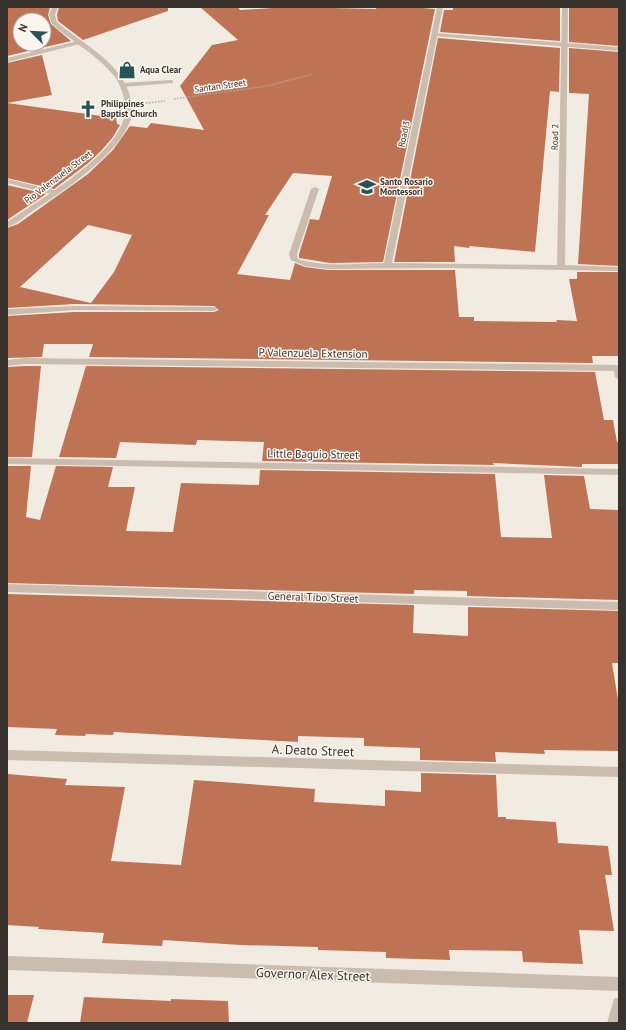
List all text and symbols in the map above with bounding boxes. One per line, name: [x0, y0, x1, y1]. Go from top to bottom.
north arrow: [12, 12, 52, 52]
text: N: [15, 22, 31, 34]
shop icon: Aqua Clear: [117, 60, 137, 80]
place label: Aqua Clear: [140, 64, 182, 75]
street label: Santan Street: [193, 76, 246, 95]
place label: Philippines Baptist Church: [101, 98, 157, 119]
church icon: Philippines Baptist Church: [78, 99, 98, 119]
street label: Road 3: [395, 120, 412, 148]
street label: Road 2: [549, 124, 560, 150]
street label: Pio Valenzuela Street: [22, 148, 94, 206]
place label: Santo Rosario Montessori: [380, 176, 433, 197]
school or university icon: Santo Rosario Montessori: [357, 177, 377, 197]
street label: P. Valenzuela Extension: [258, 345, 368, 361]
street label: Little Baguio Street: [267, 446, 359, 462]
street label: General Tibo Street: [267, 588, 359, 606]
street label: A. Deato Street: [271, 741, 355, 760]
street label: Governor Alex Street: [256, 964, 371, 985]

